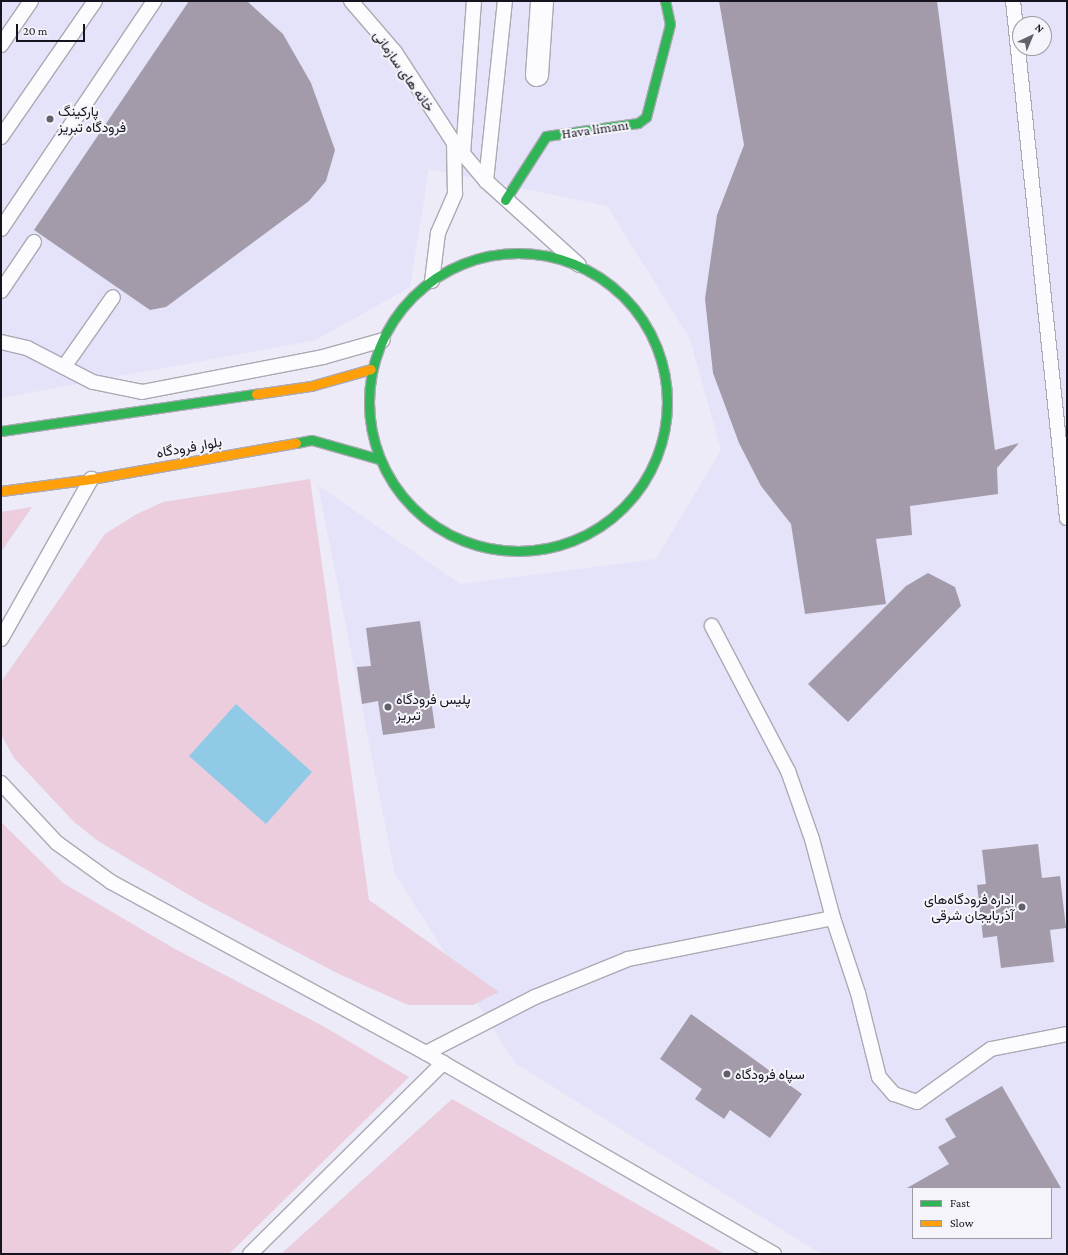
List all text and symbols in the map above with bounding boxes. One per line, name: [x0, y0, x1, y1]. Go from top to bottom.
scale bar: [18, 16, 87, 42]
north arrow: [1012, 16, 1052, 56]
text: N: [1033, 21, 1047, 35]
text: 20 m: [23, 24, 47, 38]
street label: خانه های سازمانی: [370, 27, 438, 115]
place label: پارکینگ فرودگاه تبریز: [58, 103, 126, 136]
marker: پارکینگ فرودگاه تبریز: [45, 114, 55, 124]
street label: Hava limanı: [560, 116, 630, 142]
street label: بلوار فرودگاه: [155, 433, 223, 461]
place label: پلیس فرودگاه تبریز: [396, 691, 471, 724]
marker: پلیس فرودگاه تبریز: [383, 702, 393, 712]
place label: اداره فرودگاه‌های آذربایجان شرقی: [924, 891, 1014, 924]
marker: اداره فرودگاه‌های آذربایجان شرقی: [1017, 902, 1027, 912]
place label: سپاه فرودگاه: [735, 1066, 805, 1082]
marker: سپاه فرودگاه: [722, 1069, 732, 1079]
legend: [912, 1187, 1052, 1239]
text: Fast: [950, 1196, 970, 1210]
text: Slow: [950, 1216, 974, 1230]

